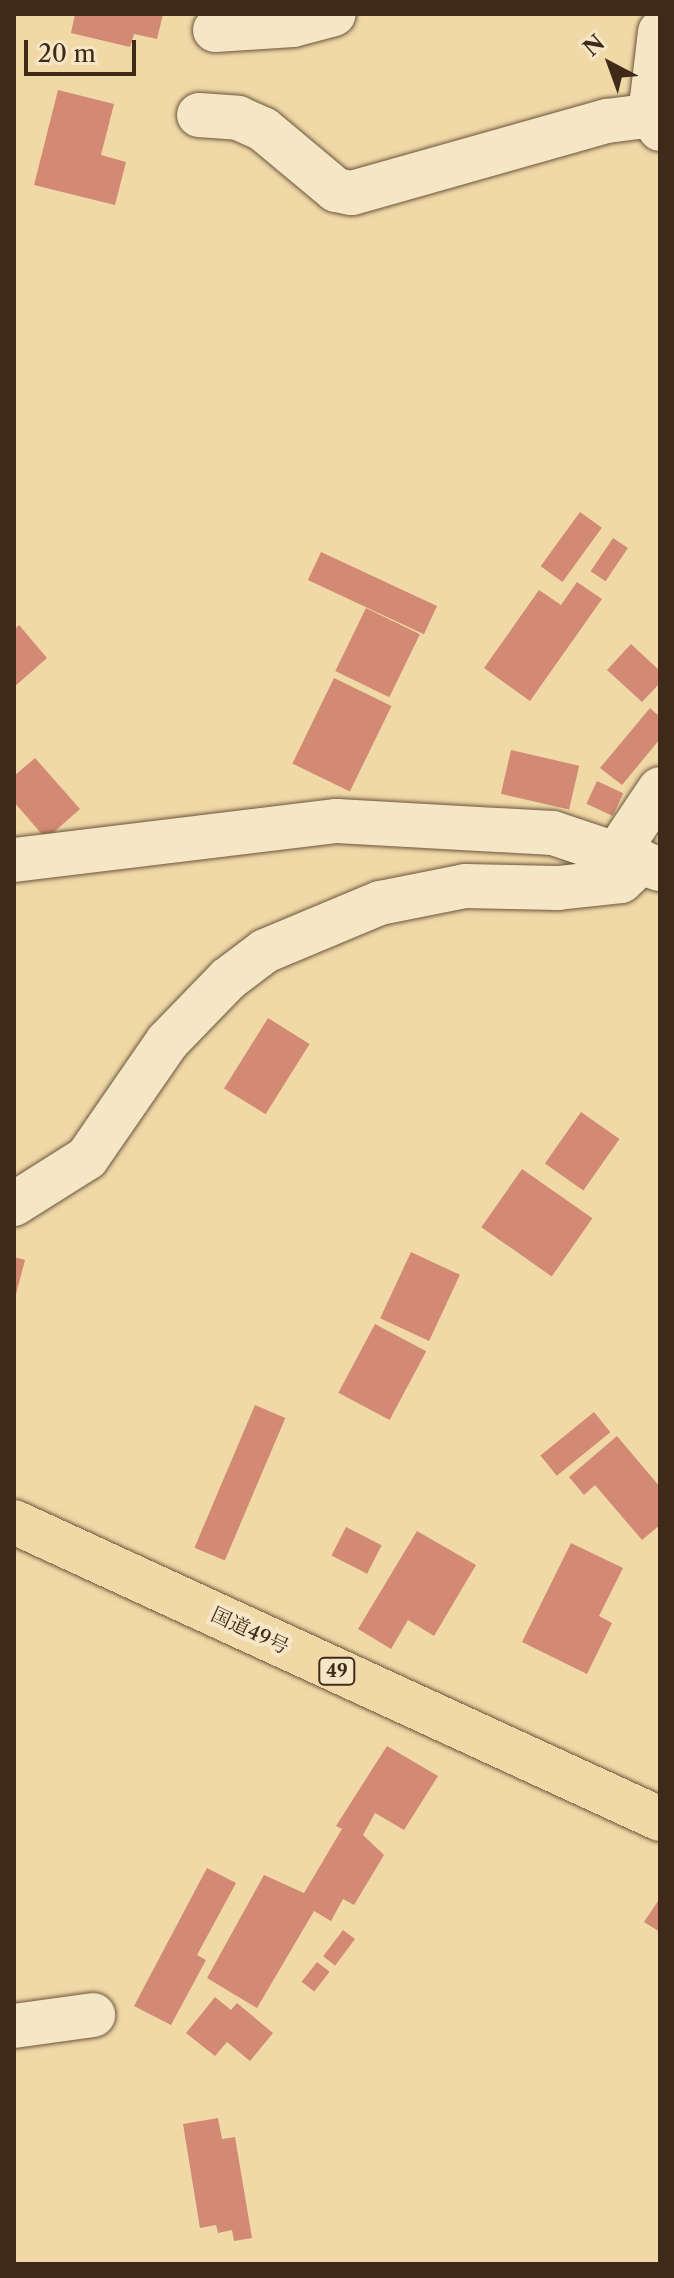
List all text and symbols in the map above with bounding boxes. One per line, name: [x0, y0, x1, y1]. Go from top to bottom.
scale bar: [28, 24, 140, 74]
north arrow: [570, 24, 650, 104]
text: N: [578, 29, 610, 62]
text: 20 m: [38, 39, 96, 68]
street label: 国道49号: [207, 1603, 293, 1659]
road number: 49: [317, 1657, 357, 1685]

